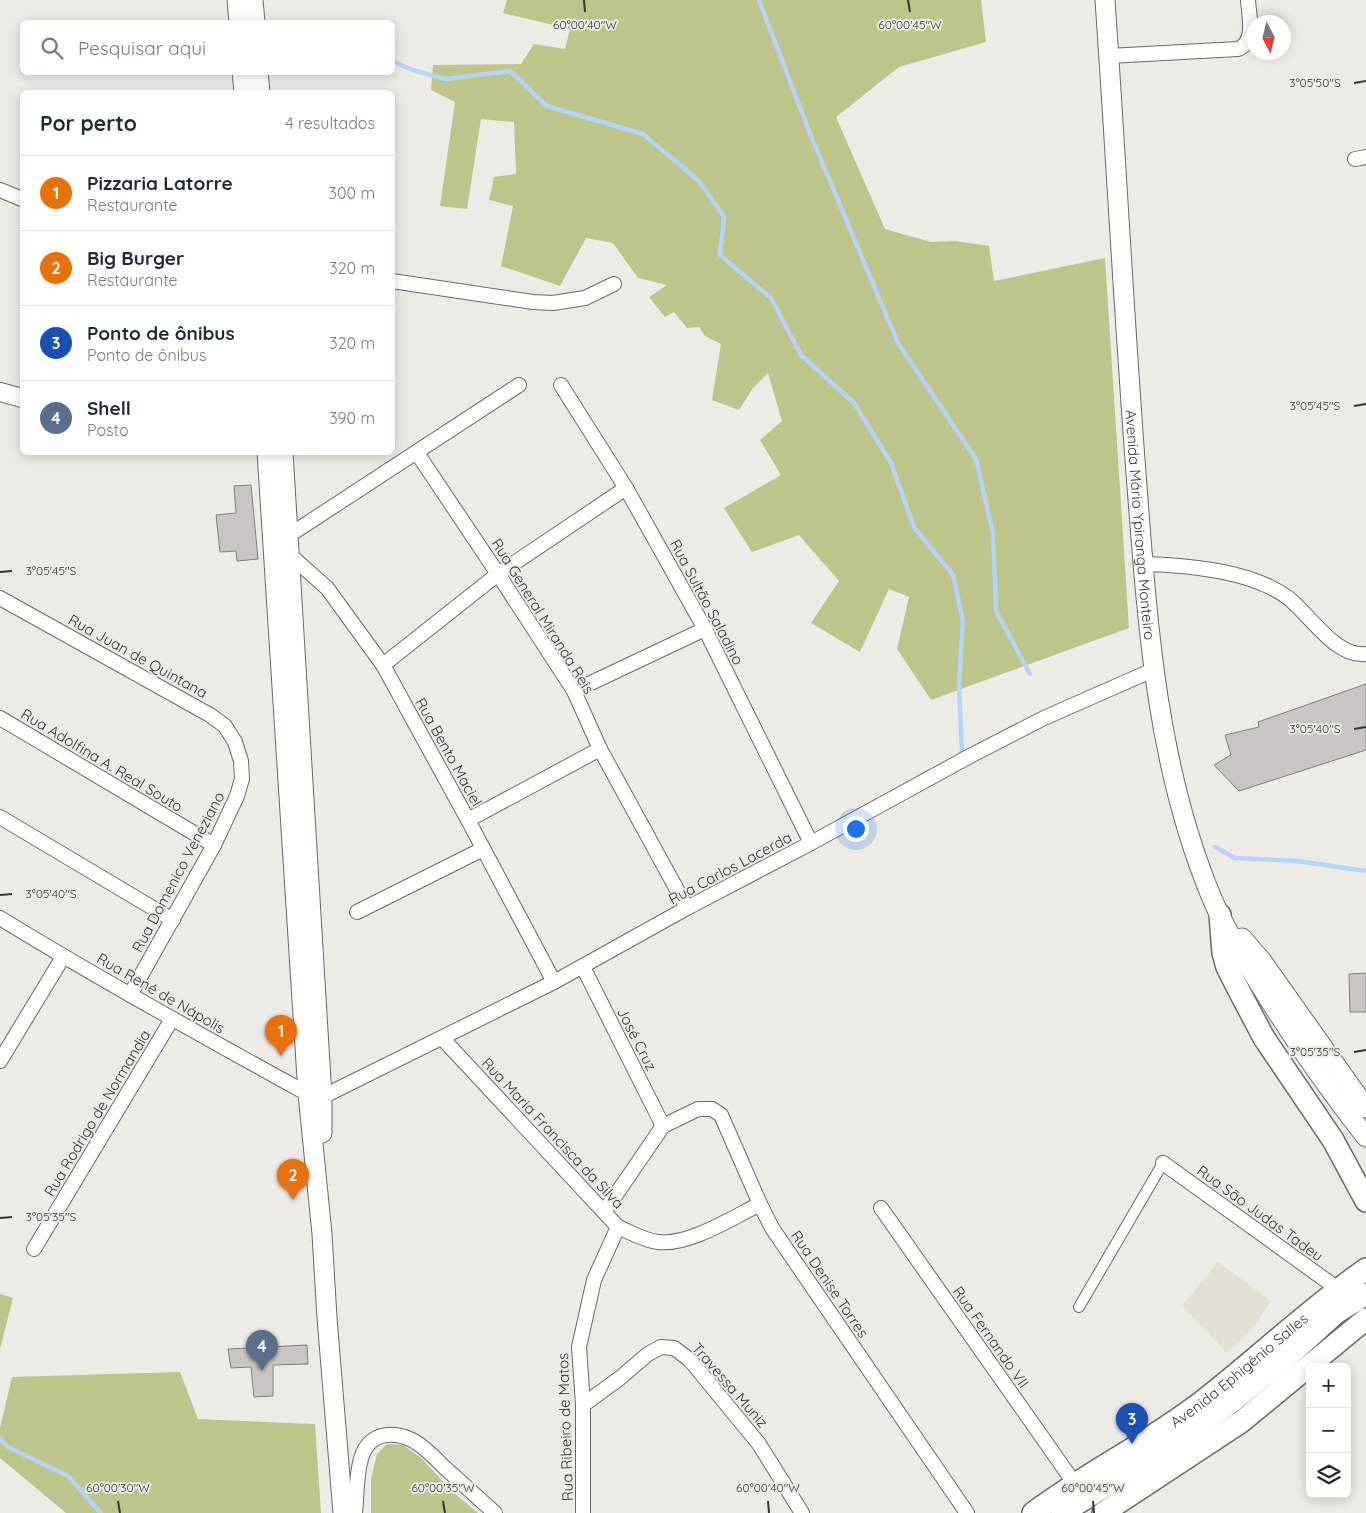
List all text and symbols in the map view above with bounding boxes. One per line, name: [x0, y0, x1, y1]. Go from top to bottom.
north arrow: [1246, 15, 1291, 60]
text: 60°00'40"W: [553, 17, 617, 32]
text: 60°00'45"W: [878, 17, 942, 32]
search box: [20, 20, 395, 75]
icon: search: [38, 34, 66, 62]
text: Pesquisar aqui: [78, 36, 206, 60]
text: 3°05'50"S: [1289, 75, 1341, 90]
text: Por perto: [40, 110, 137, 136]
text: 4 resultados: [285, 113, 375, 133]
text: Pizzaria Latorre: [87, 171, 233, 195]
text: 1: [53, 183, 59, 203]
text: 300 m: [329, 183, 375, 203]
text: Restaurante: [87, 195, 178, 215]
text: Big Burger: [87, 246, 184, 270]
text: 2: [51, 258, 61, 278]
text: 320 m: [329, 258, 375, 278]
text: Restaurante: [87, 270, 178, 290]
text: Ponto de ônibus: [87, 321, 235, 345]
text: 3: [52, 333, 60, 353]
text: 320 m: [329, 333, 375, 353]
text: Ponto de ônibus: [87, 345, 206, 365]
text: Shell: [87, 396, 131, 420]
text: 3°05'45"S: [1290, 398, 1341, 413]
text: 4: [51, 408, 61, 428]
text: 390 m: [329, 408, 375, 428]
street label: Avenida Mário Ypiranga Monteiro: [1122, 409, 1160, 641]
text: Posto: [87, 420, 129, 440]
street label: Rua General Miranda Reis: [487, 535, 599, 697]
street label: Rua Sultão Saladino: [666, 536, 748, 668]
text: 3°05'45"S: [26, 563, 77, 578]
street label: Rua Juan de Quintana: [65, 610, 211, 702]
street label: Rua Bento Maciel: [411, 694, 487, 810]
street label: Rua Adolfina A. Real Souto: [18, 704, 186, 816]
text: 3°05'40"S: [1289, 721, 1341, 736]
street label: Rua Domenico Veneziano: [128, 789, 228, 955]
your location: [843, 816, 869, 842]
street label: Rua Carlos Lacerda: [665, 828, 795, 908]
text: 3°05'40"S: [25, 886, 77, 901]
street label: Rua René de Nápolis: [94, 949, 228, 1037]
street label: José Cruz: [613, 1004, 661, 1074]
pin: 1: [265, 1015, 297, 1056]
street label: Rua Rodrigo de Normandia: [40, 1026, 154, 1200]
text: 3°05'35"S: [1290, 1044, 1340, 1059]
street label: Rua Maria Francisca da Silva: [478, 1053, 628, 1213]
pin: 2: [277, 1159, 309, 1200]
street label: Rua São Judas Tadeu: [1193, 1161, 1327, 1265]
text: 3°05'35"S: [26, 1209, 76, 1224]
street label: Rua Denise Torres: [787, 1227, 873, 1341]
street label: Rua Fernando VII: [949, 1282, 1033, 1392]
street label: Avenida Ephigênio Salles: [1166, 1308, 1311, 1431]
pin: 4: [246, 1330, 278, 1371]
street label: Travessa Muniz: [688, 1339, 772, 1431]
street label: Rua Ribeiro de Matos: [553, 1352, 577, 1502]
map controls: [1306, 1363, 1351, 1498]
button: +: [1306, 1363, 1351, 1408]
pin: 3: [1116, 1403, 1148, 1444]
button: −: [1306, 1408, 1351, 1453]
button: layers: [1306, 1453, 1351, 1498]
text: 60°00'30"W: [86, 1480, 150, 1495]
text: 60°00'35"W: [411, 1480, 475, 1495]
text: 60°00'40"W: [736, 1480, 800, 1495]
text: 60°00'45"W: [1061, 1480, 1125, 1495]

